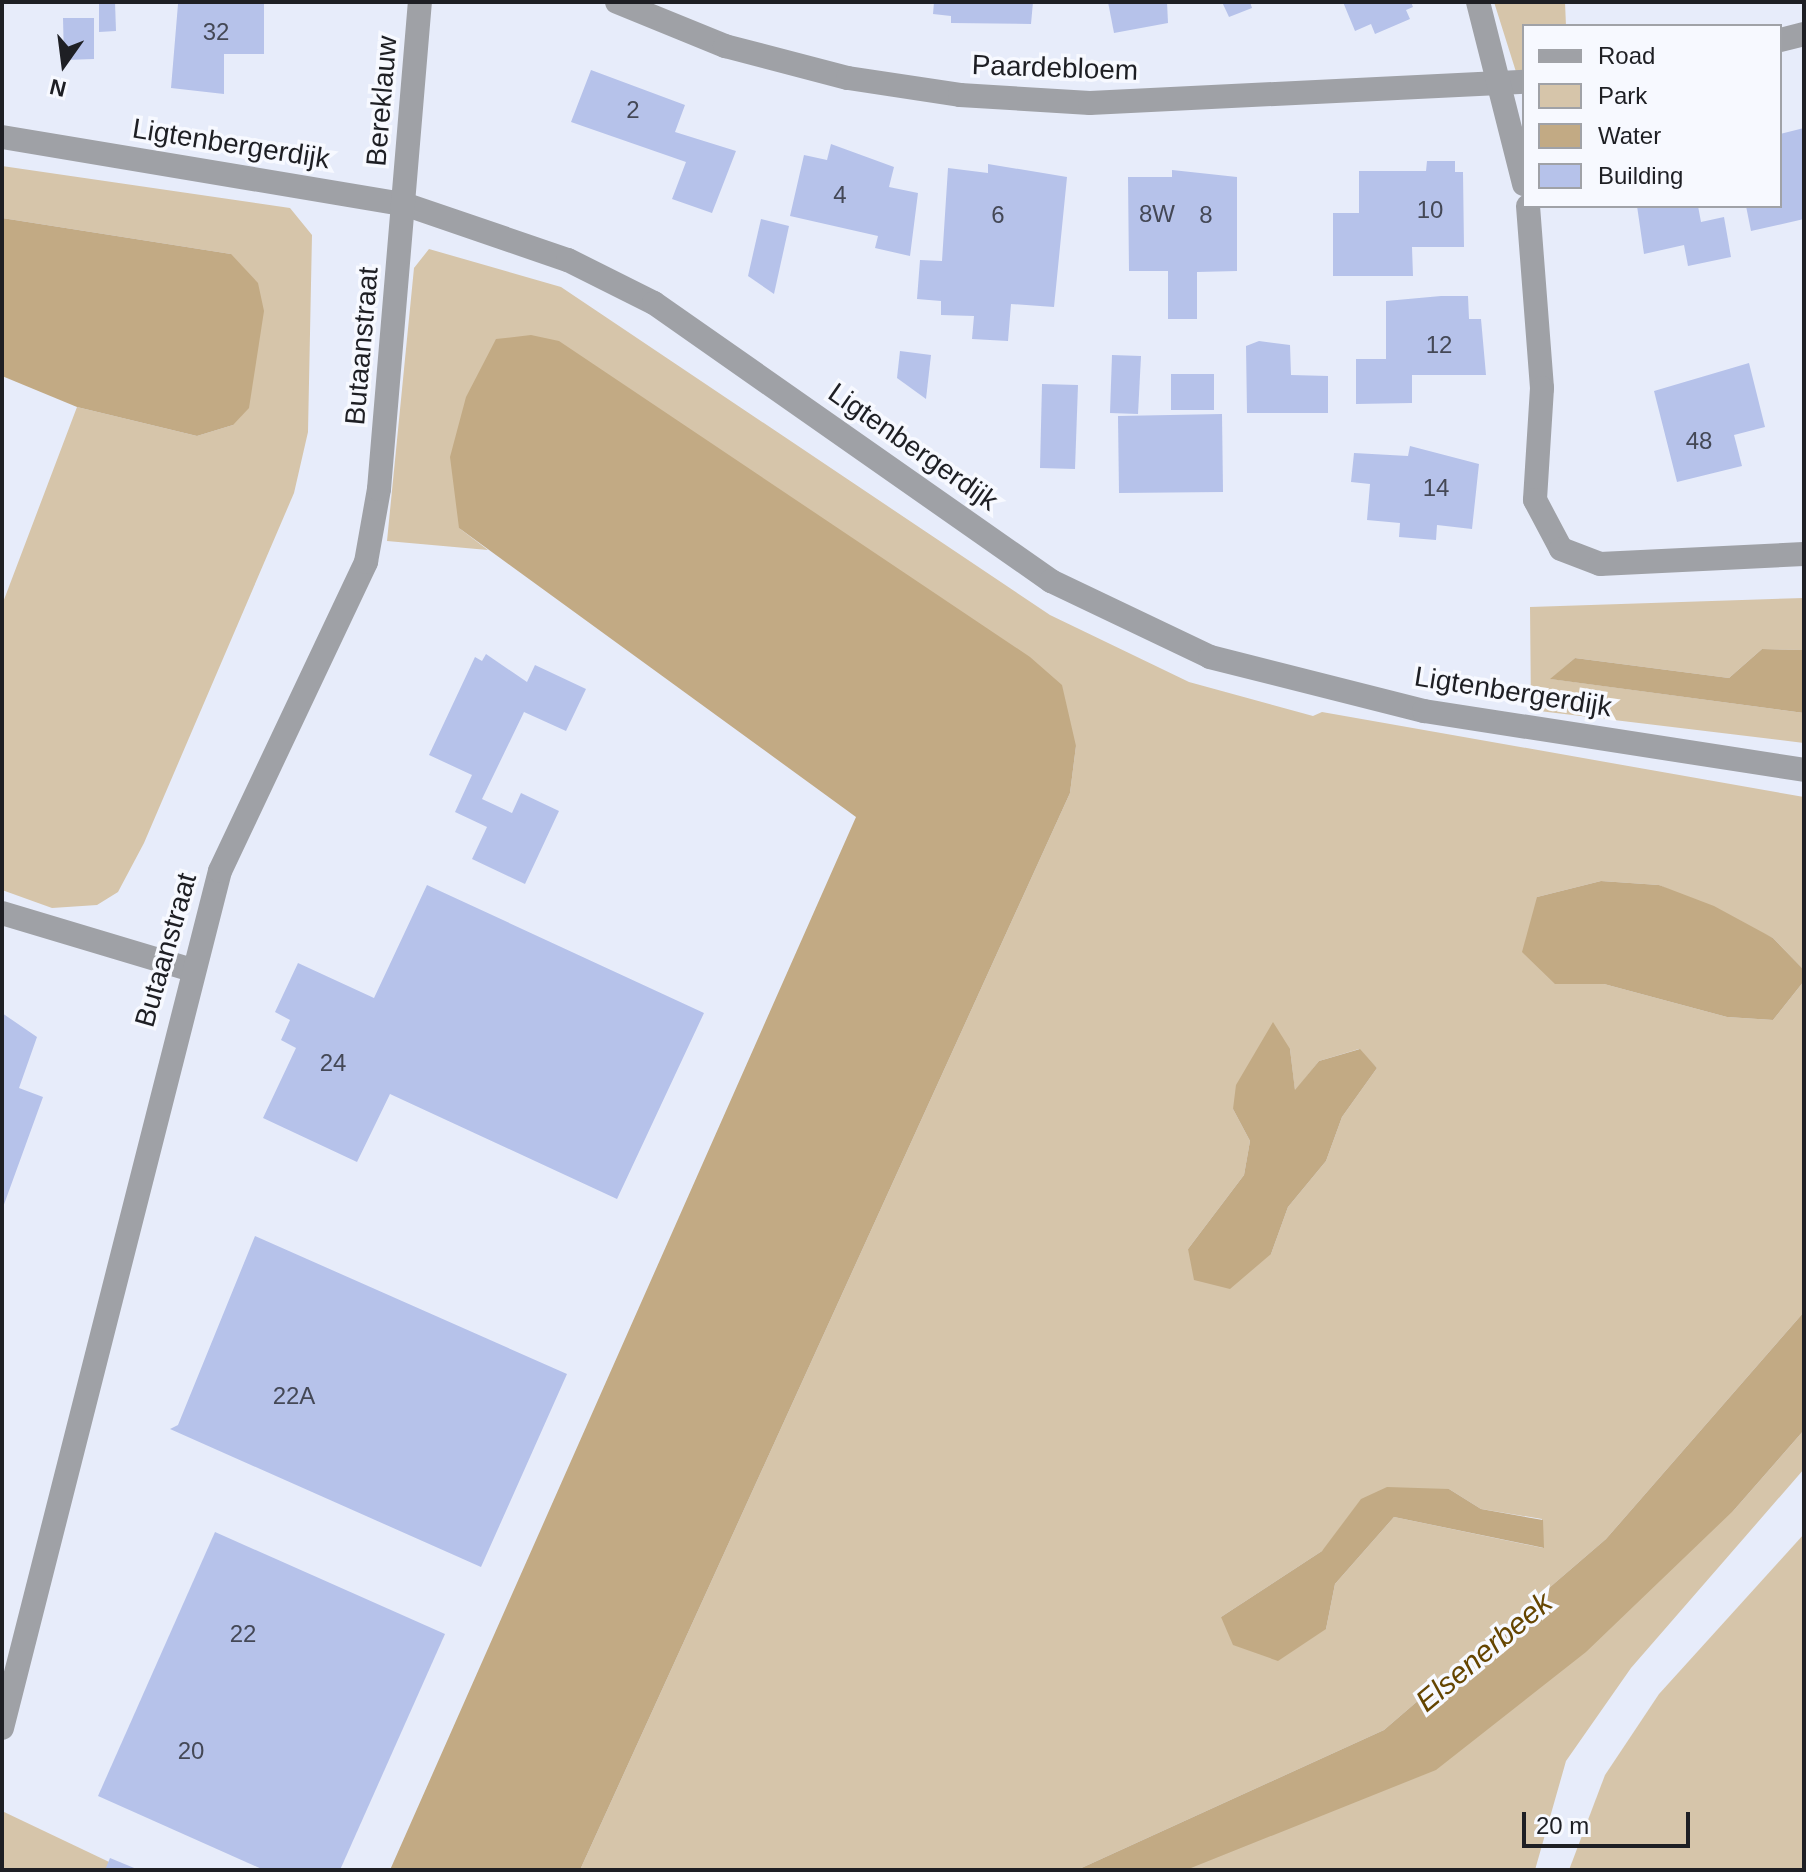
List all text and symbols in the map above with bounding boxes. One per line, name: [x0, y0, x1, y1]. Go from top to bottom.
house number: 32: [203, 18, 229, 46]
north arrow: [24, 24, 104, 104]
legend: [1522, 24, 1782, 208]
street label: Bereklauw: [360, 34, 404, 168]
text: Road: [1598, 42, 1655, 69]
street label: Paardebloem: [971, 48, 1139, 88]
text: N: [47, 74, 69, 102]
text: Park: [1598, 82, 1647, 109]
house number: 2: [626, 96, 640, 124]
street label: Ligtenbergerdijk: [130, 112, 332, 176]
text: Water: [1598, 122, 1661, 149]
text: Building: [1598, 162, 1683, 189]
house number: 4: [833, 181, 847, 209]
house number: 10: [1417, 196, 1443, 224]
house number: 8W: [1139, 200, 1175, 228]
house number: 6: [991, 201, 1005, 229]
house number: 8: [1199, 201, 1213, 229]
street label: Butaanstraat: [338, 265, 386, 427]
house number: 12: [1426, 331, 1452, 359]
street label: Ligtenbergerdijk: [822, 376, 1004, 518]
house number: 48: [1686, 427, 1712, 455]
house number: 14: [1423, 474, 1449, 502]
street label: Ligtenbergerdijk: [1412, 660, 1614, 724]
street label: Butaanstraat: [128, 869, 204, 1031]
house number: 24: [320, 1049, 346, 1077]
house number: 22A: [273, 1382, 315, 1410]
water label: Elsenerbeek: [1409, 1585, 1559, 1719]
house number: 22: [230, 1620, 256, 1648]
house number: 20: [178, 1737, 204, 1765]
scale bar: [1526, 1796, 1694, 1846]
text: 20 m: [1536, 1812, 1589, 1839]

